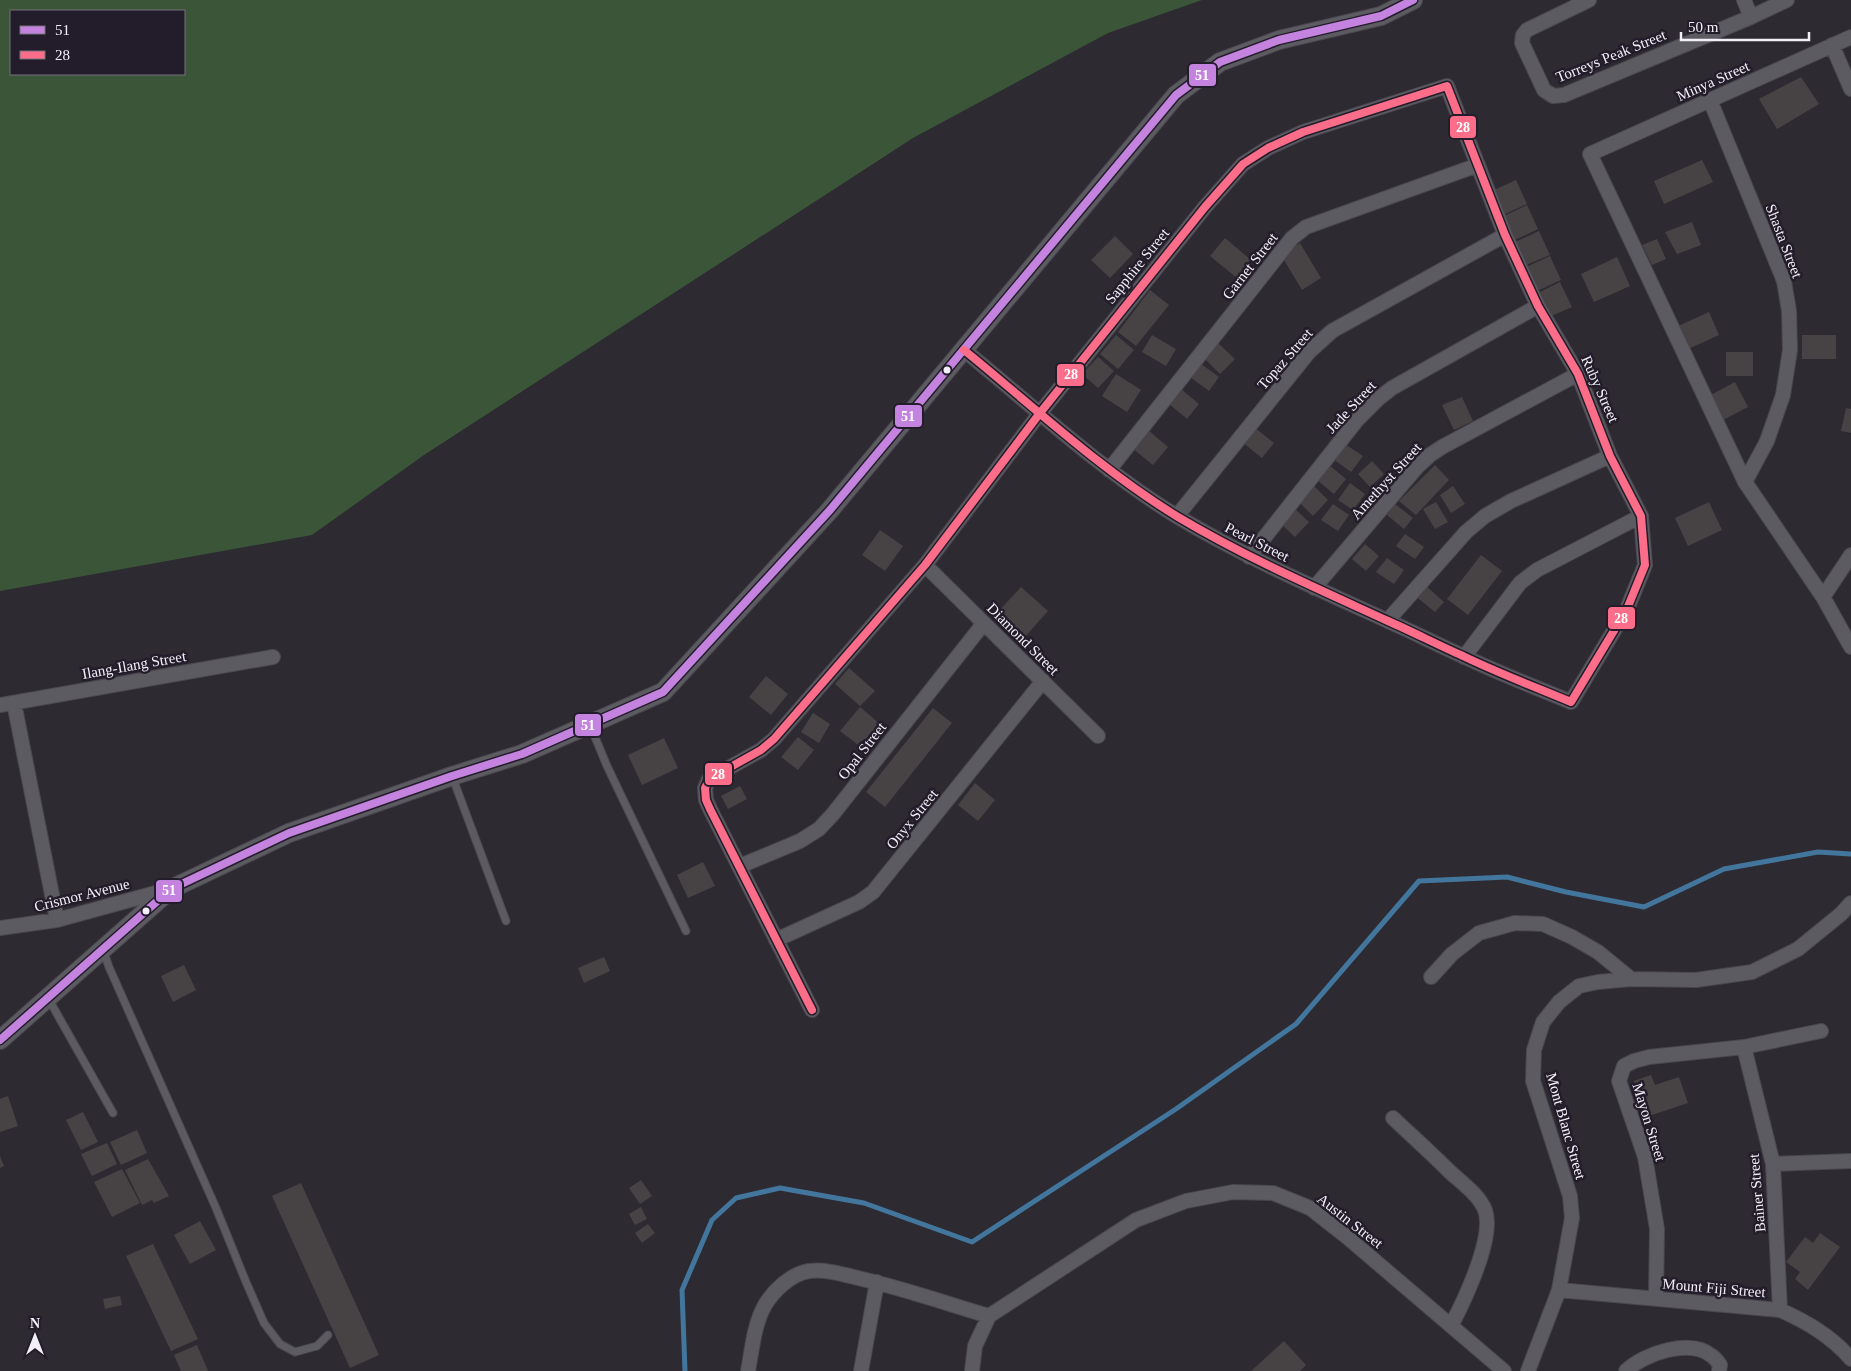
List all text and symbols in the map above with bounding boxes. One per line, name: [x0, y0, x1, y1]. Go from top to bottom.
legend: [10, 10, 185, 75]
scale bar: [1681, 10, 1808, 42]
text: 50 m: [1688, 19, 1719, 35]
text: 51: [55, 22, 70, 38]
street label: Torreys Peak Street: [1554, 26, 1669, 85]
text: 28: [55, 47, 70, 63]
street label: Minya Street: [1674, 58, 1753, 104]
line badge: 51: [1188, 63, 1217, 87]
text: 51: [1195, 68, 1209, 83]
line badge: 28: [1449, 115, 1477, 139]
text: 28: [1456, 120, 1470, 135]
street label: Shasta Street: [1763, 202, 1806, 281]
street label: Sapphire Street: [1102, 225, 1173, 307]
street label: Garnet Street: [1219, 229, 1281, 302]
street label: Topaz Street: [1254, 325, 1316, 393]
street label: Ruby Street: [1578, 353, 1622, 426]
line badge: 28: [1056, 363, 1085, 387]
unlabelled marker: [942, 365, 952, 375]
text: 28: [1064, 367, 1078, 382]
street label: Jade Street: [1323, 377, 1380, 436]
line badge: 51: [894, 404, 923, 428]
text: 51: [901, 409, 915, 424]
street label: Amethyst Street: [1348, 439, 1425, 522]
street label: Pearl Street: [1222, 519, 1292, 565]
street label: Diamond Street: [984, 600, 1063, 679]
line badge: 28: [1607, 606, 1636, 630]
text: 28: [1614, 611, 1628, 626]
street label: Ilang-Ilang Street: [81, 648, 188, 682]
line badge: 51: [574, 713, 602, 737]
text: 51: [581, 718, 595, 733]
street label: Opal Street: [835, 719, 890, 783]
line badge: 28: [704, 762, 733, 786]
text: 28: [711, 767, 725, 782]
street label: Onyx Street: [883, 785, 941, 852]
street label: Crismor Avenue: [33, 875, 132, 915]
line badge: 51: [155, 879, 183, 903]
text: 51: [162, 883, 176, 898]
unlabelled marker: [141, 906, 151, 916]
street label: Mont Blanc Street: [1543, 1071, 1589, 1182]
street label: Mayon Street: [1629, 1081, 1669, 1164]
street label: Bainer Street: [1746, 1152, 1768, 1233]
street label: Austin Street: [1314, 1190, 1387, 1252]
street label: Mount Fiji Street: [1662, 1276, 1767, 1301]
north arrow: [10, 1311, 60, 1361]
text: N: [30, 1316, 40, 1331]

